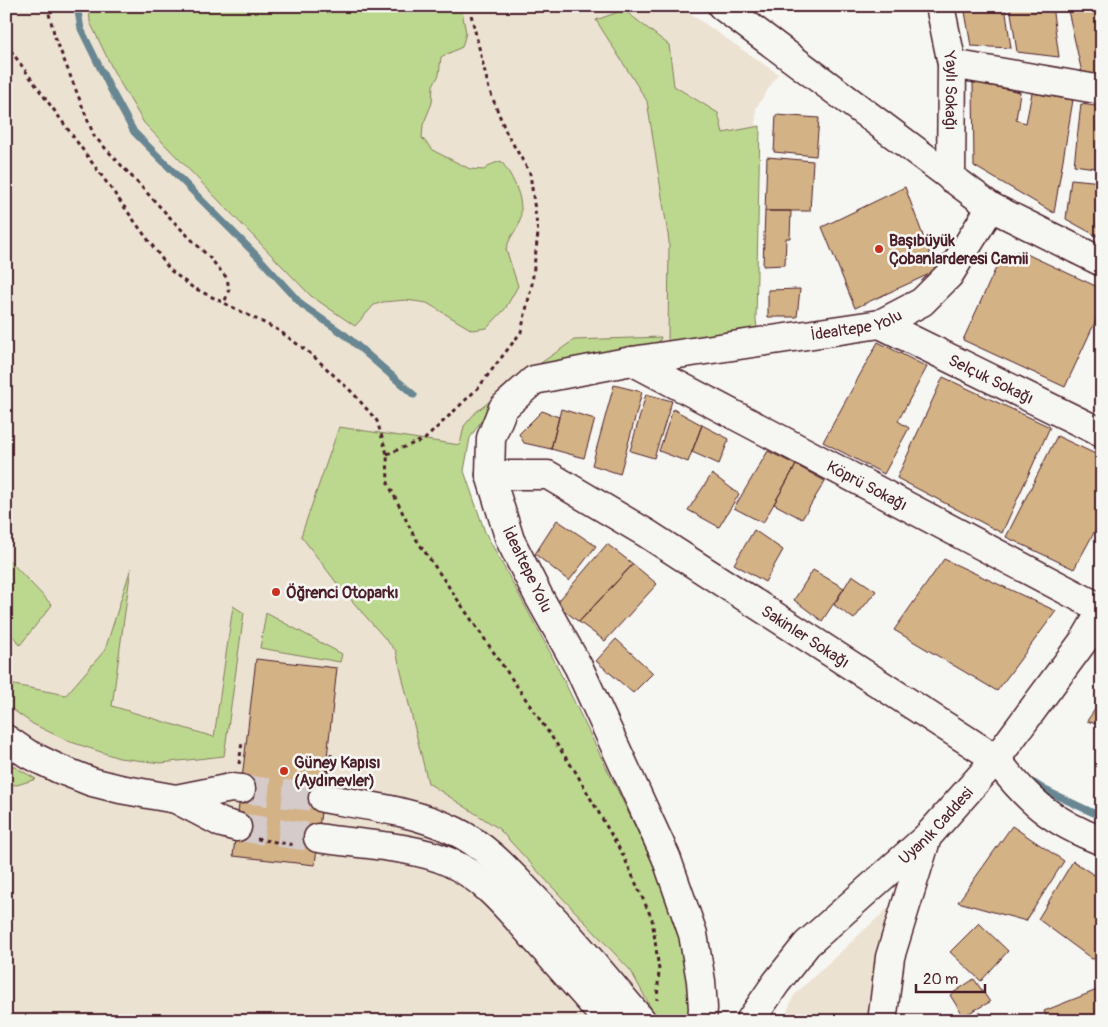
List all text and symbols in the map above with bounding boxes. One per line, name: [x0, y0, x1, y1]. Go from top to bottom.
street label: Yaylı Sokağı: [938, 49, 961, 131]
place label: Başıbüyük Çobanlarderesi Camii: [889, 231, 1028, 269]
marker: Başıbüyük Çobanlarderesi Camii: [873, 243, 885, 255]
street label: İdealtepe Yolu: [809, 305, 906, 345]
street label: Selçuk Sokağı: [945, 350, 1037, 409]
street label: Köprü Sokağı: [823, 457, 910, 515]
street label: İdealtepe Yolu: [498, 523, 557, 616]
place label: Öğrenci Otoparkı: [286, 583, 399, 603]
marker: Öğrenci Otoparkı: [270, 586, 282, 598]
street label: Sakinler Sokağı: [757, 601, 853, 673]
place label: Güney Kapısı (Aydınevler): [294, 753, 381, 791]
marker: Güney Kapısı (Aydınevler): [278, 765, 290, 777]
street label: Uyanık Caddesi: [895, 783, 978, 869]
scale bar: [916, 962, 984, 994]
text: 20 m: [923, 970, 958, 989]

